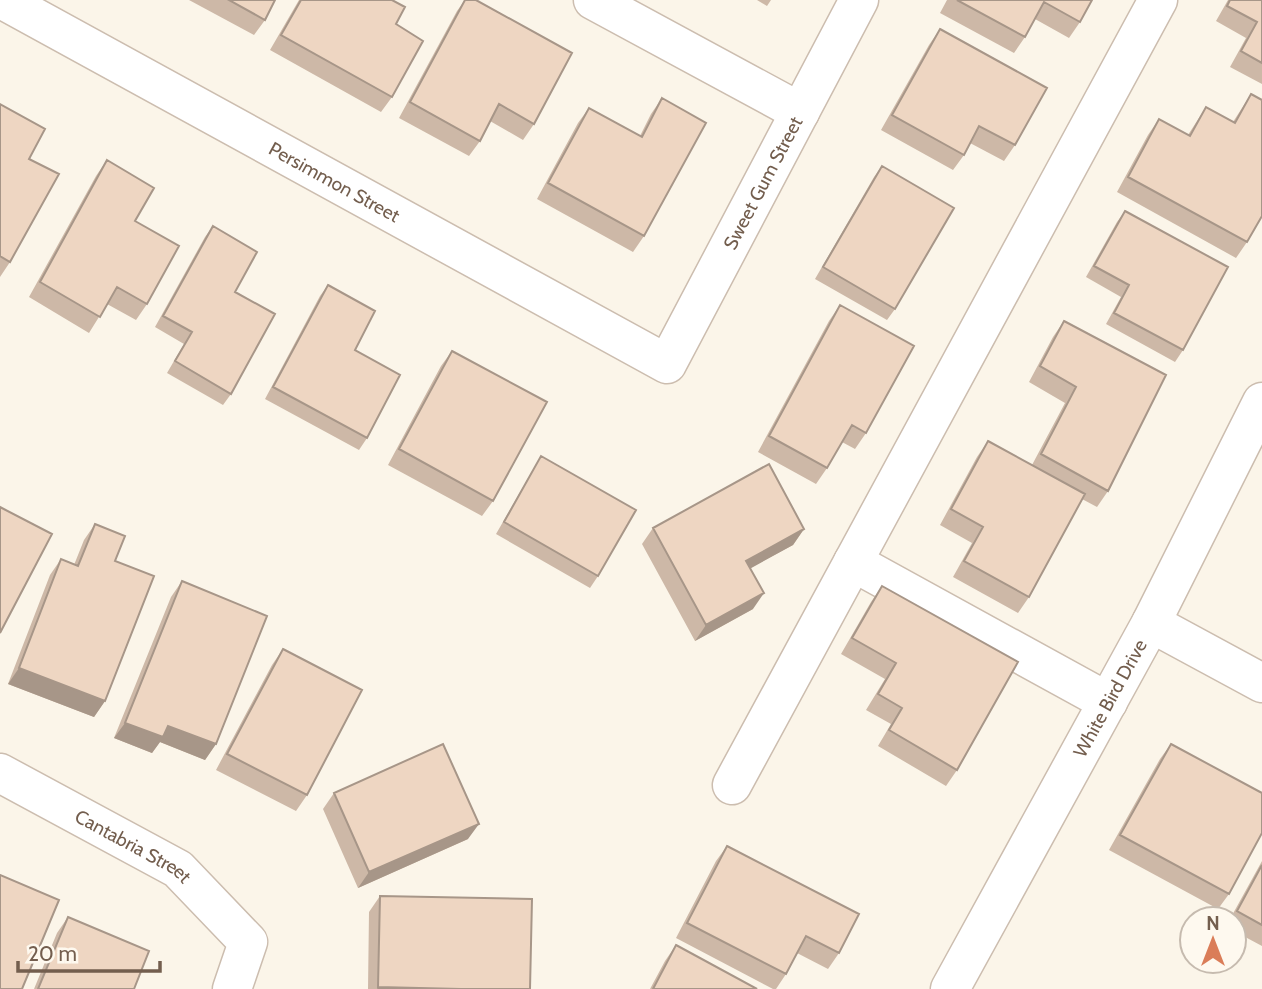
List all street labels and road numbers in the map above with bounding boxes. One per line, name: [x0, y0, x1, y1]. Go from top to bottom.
street label: Sweet Gum Street: [718, 112, 807, 253]
street label: Persimmon Street: [265, 137, 404, 227]
street label: White Bird Drive: [1068, 635, 1152, 761]
street label: Cantabria Street: [71, 804, 197, 888]

